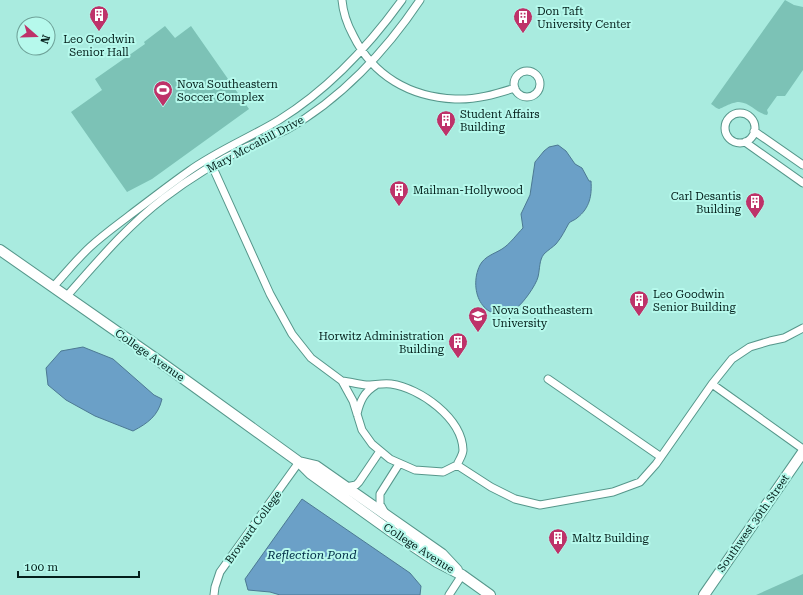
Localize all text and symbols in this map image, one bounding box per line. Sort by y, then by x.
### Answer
building icon: Leo Goodwin Senior Hall [88,4,110,32]
place label: Don Taft University Center [537,5,631,31]
building icon: Don Taft University Center [512,6,534,34]
north arrow [16,16,56,56]
text: N [37,33,52,46]
place label: Leo Goodwin Senior Hall [63,33,135,59]
place label: Nova Southeastern Soccer Complex [177,78,278,104]
sports icon: Nova Southeastern Soccer Complex [152,79,174,107]
place label: Student Affairs Building [460,108,540,134]
building icon: Student Affairs Building [435,109,457,137]
street label: Mary Mccahill Drive [205,113,306,176]
building icon: Mailman-Hollywood [388,179,410,207]
place label: Mailman-Hollywood [413,184,523,197]
place label: Carl Desantis Building [671,190,742,216]
building icon: Carl Desantis Building [744,191,766,219]
place label: Leo Goodwin Senior Building [653,288,736,314]
building icon: Leo Goodwin Senior Building [628,289,650,317]
place label: Nova Southeastern University [492,304,593,330]
school or university icon: Nova Southeastern University [467,305,489,333]
street label: College Avenue [113,327,187,384]
place label: Horwitz Administration Building [319,330,445,356]
building icon: Horwitz Administration Building [447,331,469,359]
street label: Southwest 30th Street [715,472,792,575]
street label: Broward College [223,488,284,566]
street label: College Avenue [381,521,457,576]
building icon: Maltz Building [547,527,569,555]
place label: Maltz Building [572,532,650,545]
water label: Reflection Pond [266,548,357,562]
scale bar [18,553,139,579]
text: 100 m [24,560,58,574]

